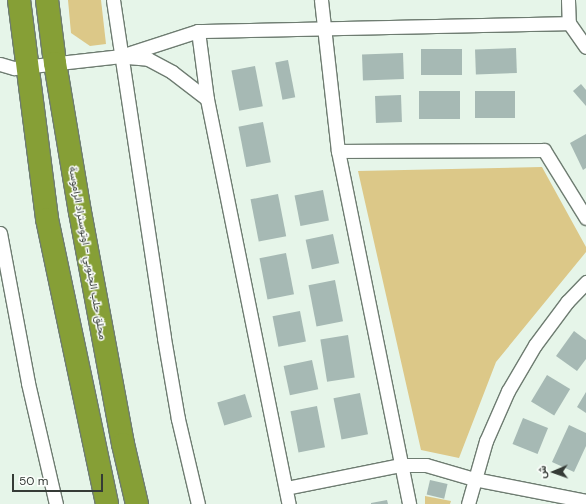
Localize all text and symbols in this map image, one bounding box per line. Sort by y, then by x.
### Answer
street label: محلق حلب الجنوبي - اوتوستراد الراموسة [66,165,110,341]
north arrow [534,452,574,492]
scale bar [14,466,105,492]
text: ش [535,466,549,479]
text: 50 m [19,473,48,489]

